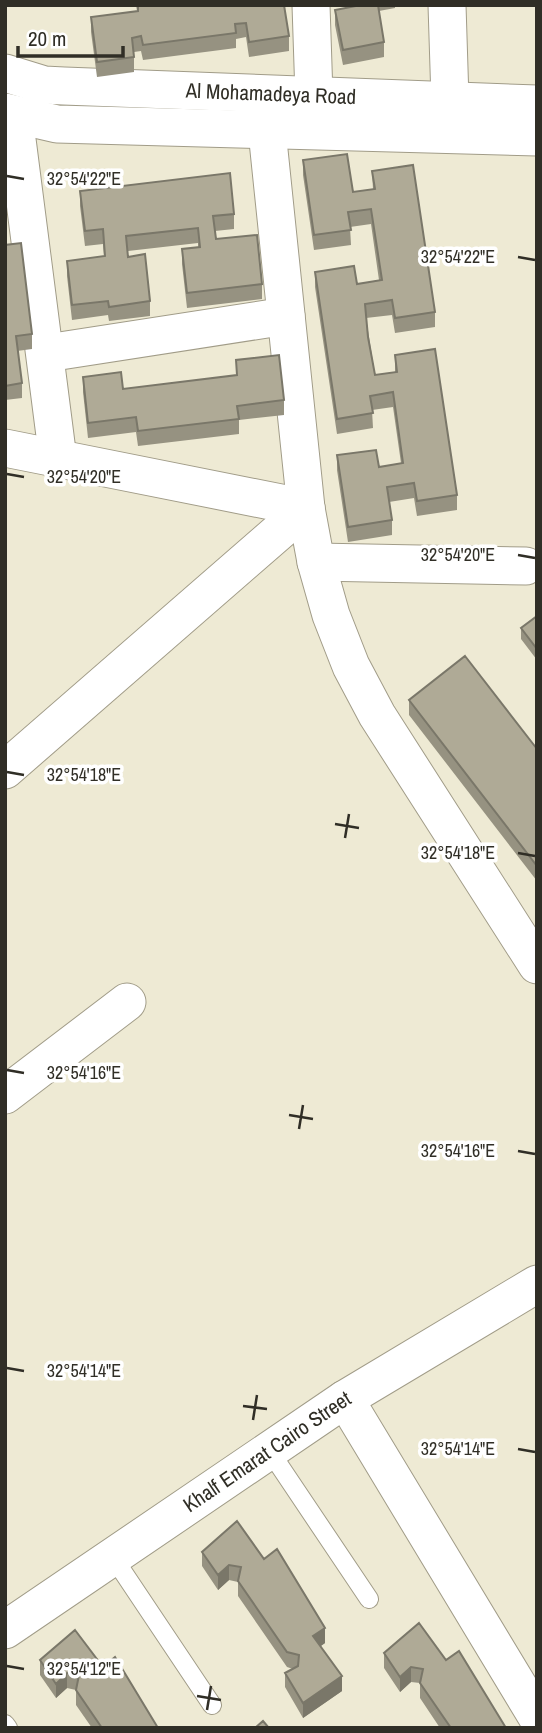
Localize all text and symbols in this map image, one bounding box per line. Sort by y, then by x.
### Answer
scale bar [18,14,122,58]
text: 20 m [28,24,66,53]
street label: Al Mohamadeya Road [184,76,357,111]
text: 32°54'22"E [47,166,121,191]
text: 32°54'22"E [421,244,495,269]
text: 32°54'20"E [47,464,121,489]
text: 32°54'20"E [421,542,495,567]
text: 32°54'18"E [47,762,121,787]
text: 32°54'18"E [421,840,495,865]
text: 32°54'16"E [47,1060,121,1085]
text: 32°54'16"E [421,1138,495,1163]
text: 32°54'14"E [47,1358,121,1383]
street label: Khalf Emarat Cairo Street [177,1384,356,1519]
text: 32°54'14"E [421,1436,495,1461]
text: 32°54'12"E [47,1656,121,1681]

